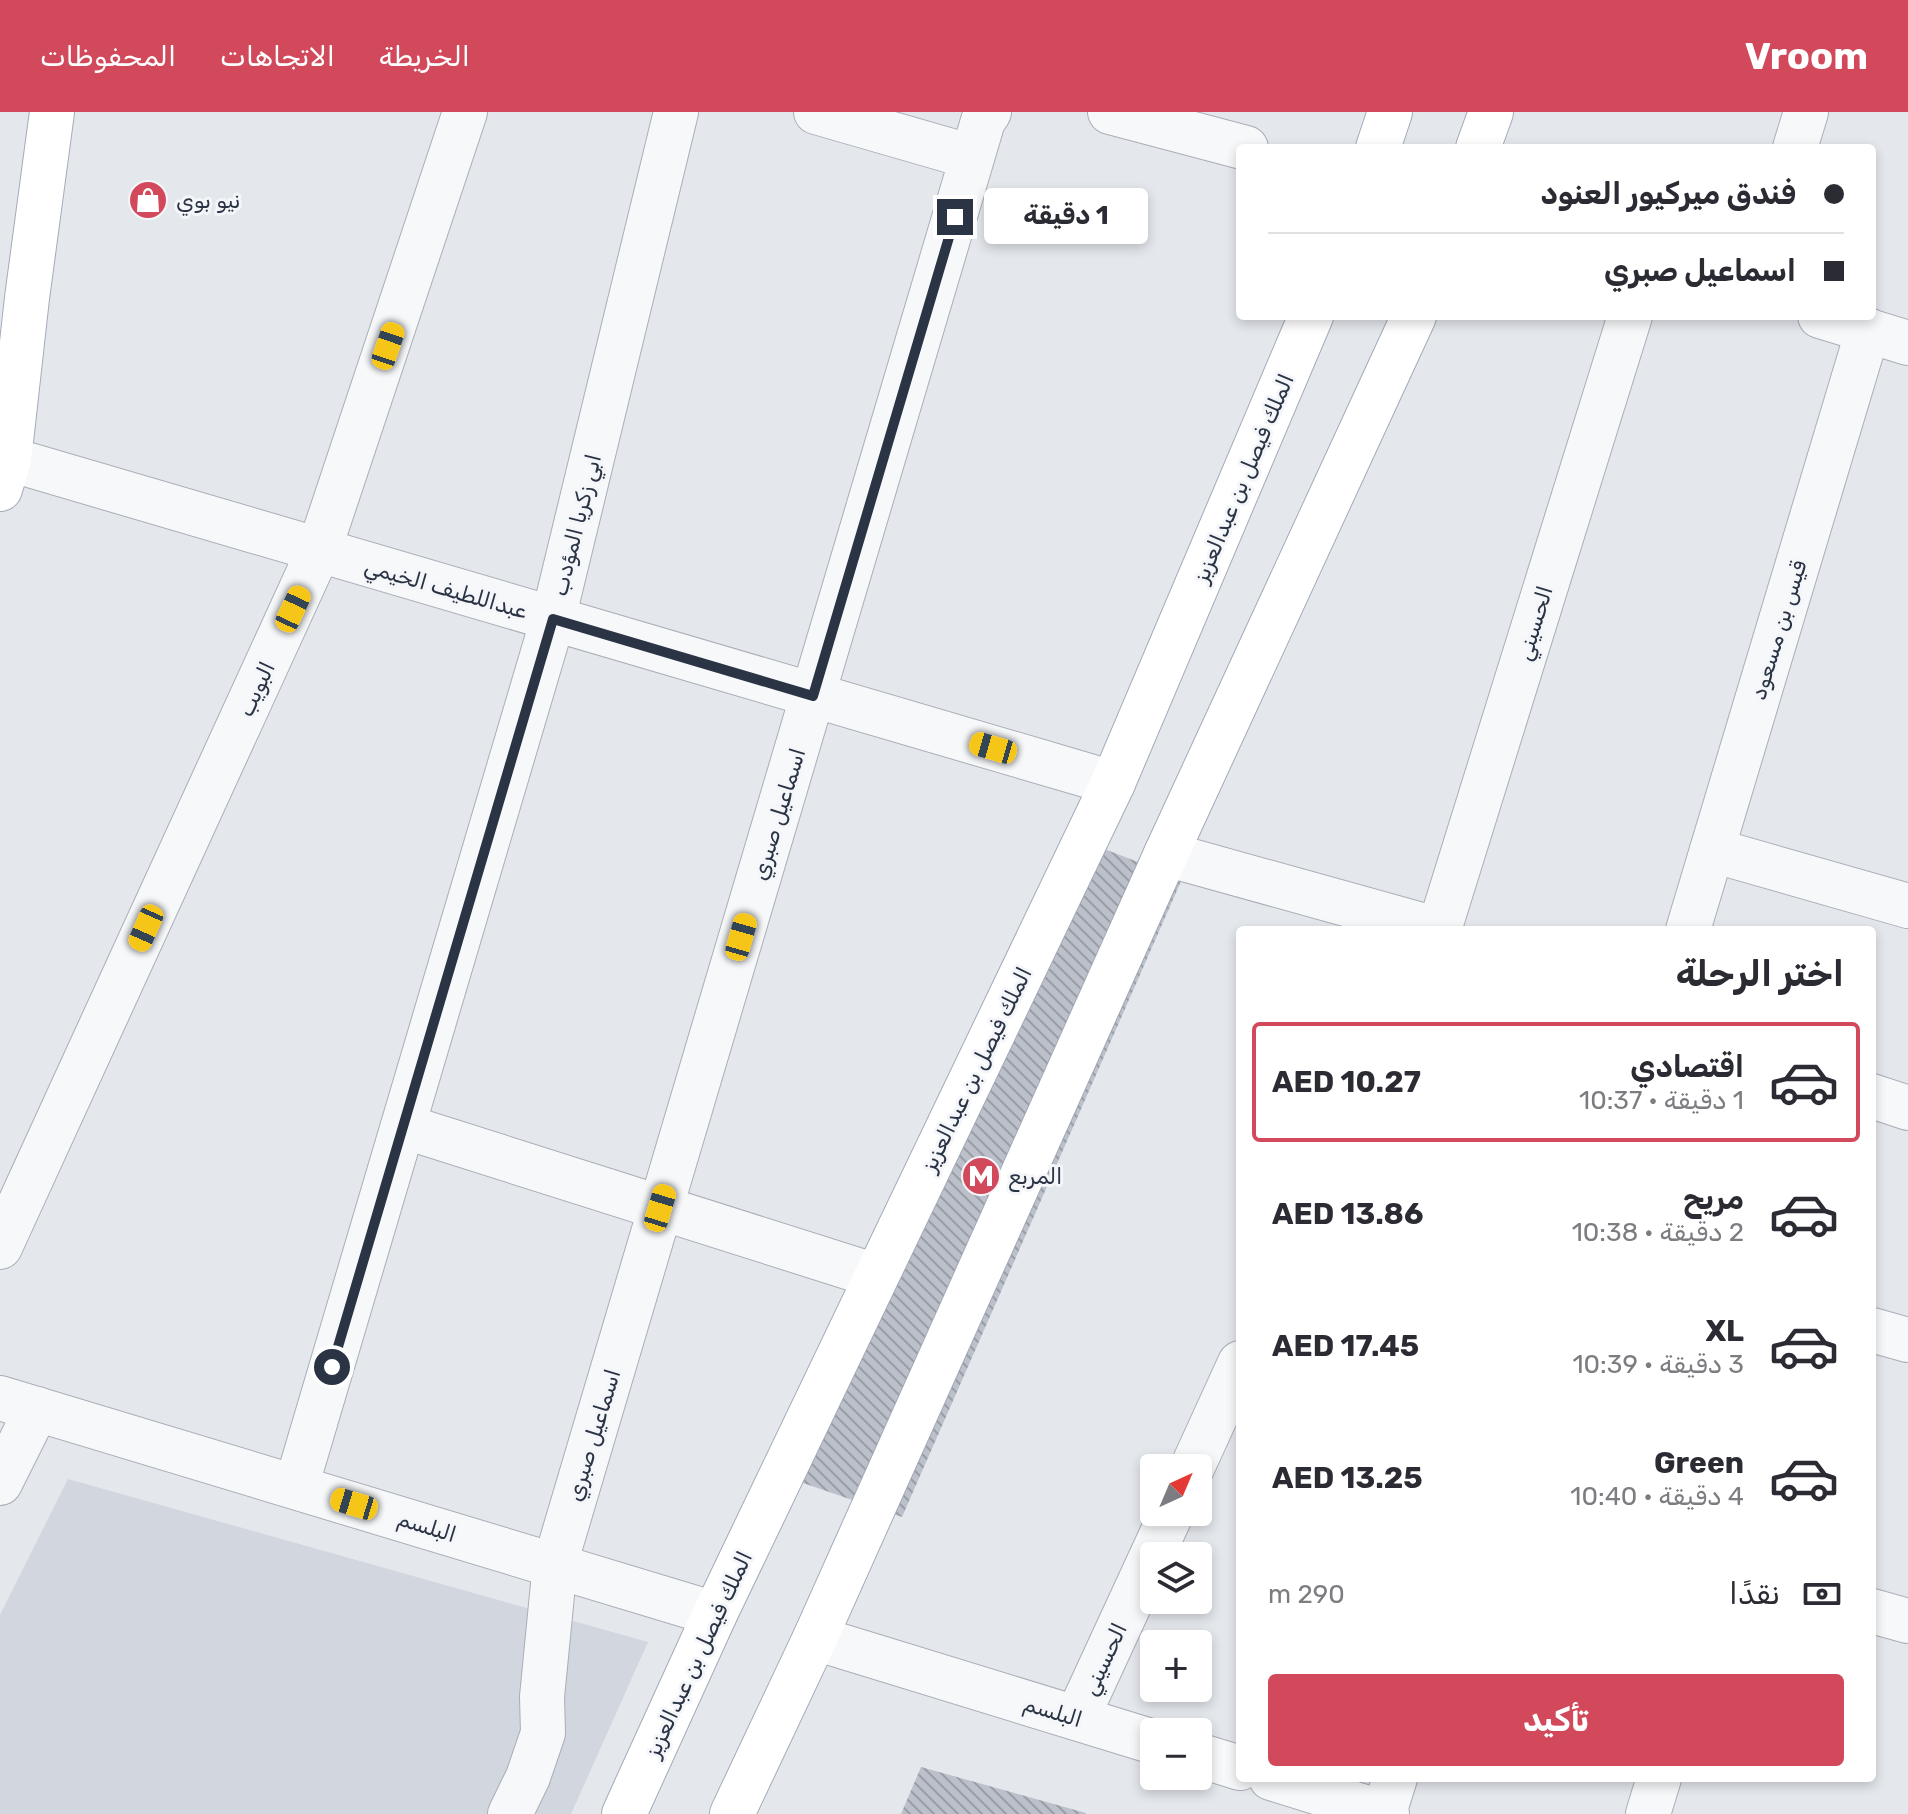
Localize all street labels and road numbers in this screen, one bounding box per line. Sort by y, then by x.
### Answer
street label: الملك فيصل بن عبدالعزيز [1186,370,1300,588]
street label: ابي زكريا المؤدب [546,451,610,600]
street label: عبداللطيف الخيمي [360,552,531,628]
street label: قيس بن مسعود [1744,557,1813,703]
street label: الحسيني [1510,582,1562,665]
street label: البويب [232,657,281,721]
street label: اسماعيل صبري [746,745,813,884]
street label: الملك فيصل بن عبدالعزيز [914,963,1038,1178]
street label: اسماعيل صبري [561,1366,628,1505]
street label: البلسم [394,1505,460,1549]
street label: الملك فيصل بن عبدالعزيز [638,1547,758,1763]
street label: الحسيني [1076,1619,1136,1701]
street label: البلسم [1020,1690,1086,1734]

